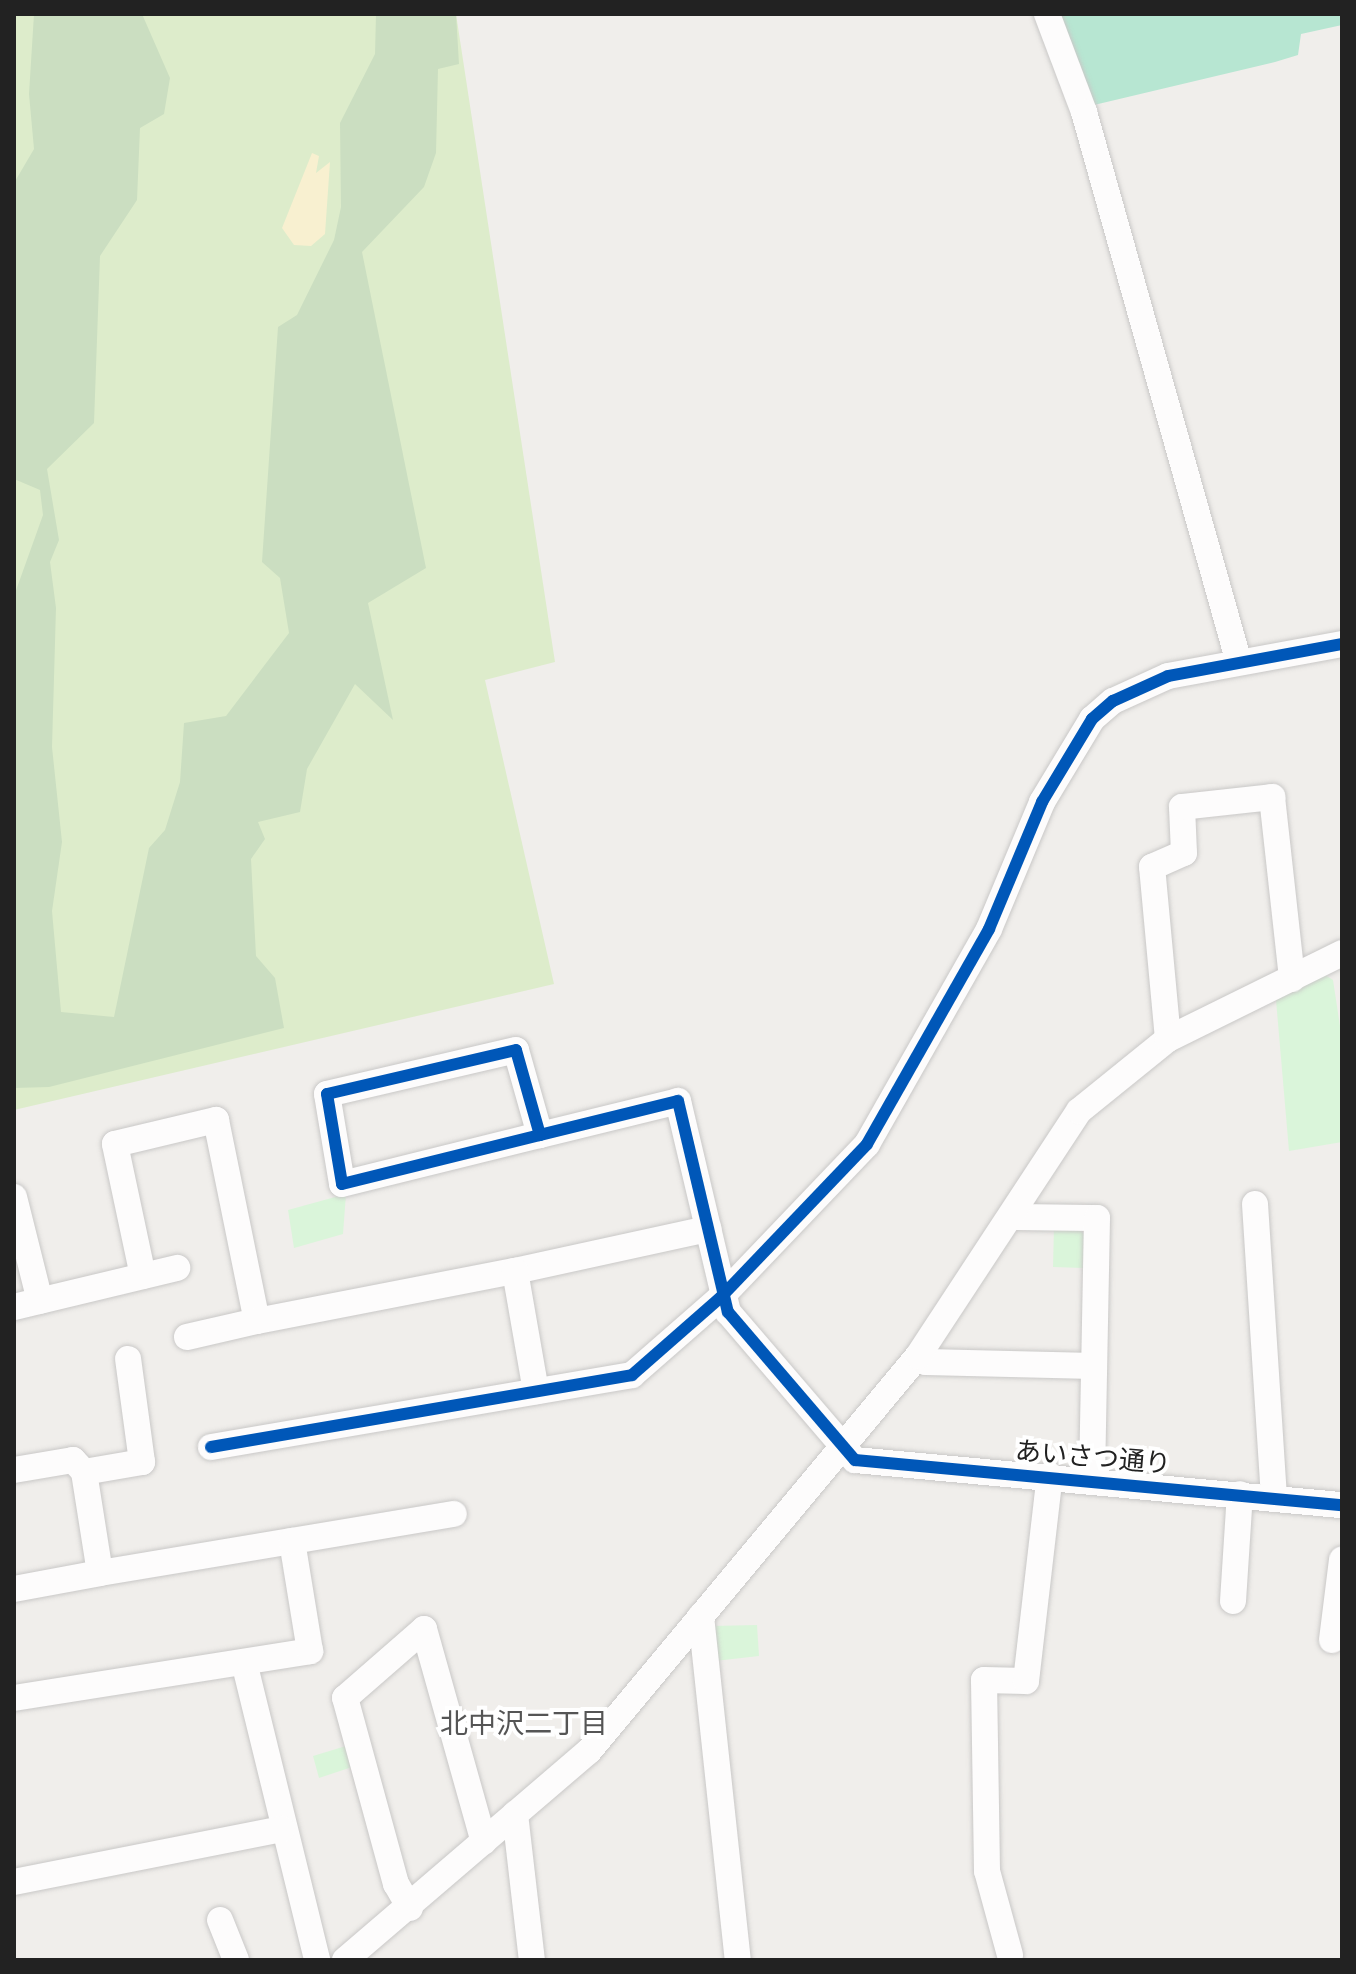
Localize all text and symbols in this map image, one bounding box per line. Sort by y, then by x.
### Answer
street label: あいさつ通り [1014,1436,1172,1480]
district label: 北中沢二丁目 [440,1707,608,1741]

